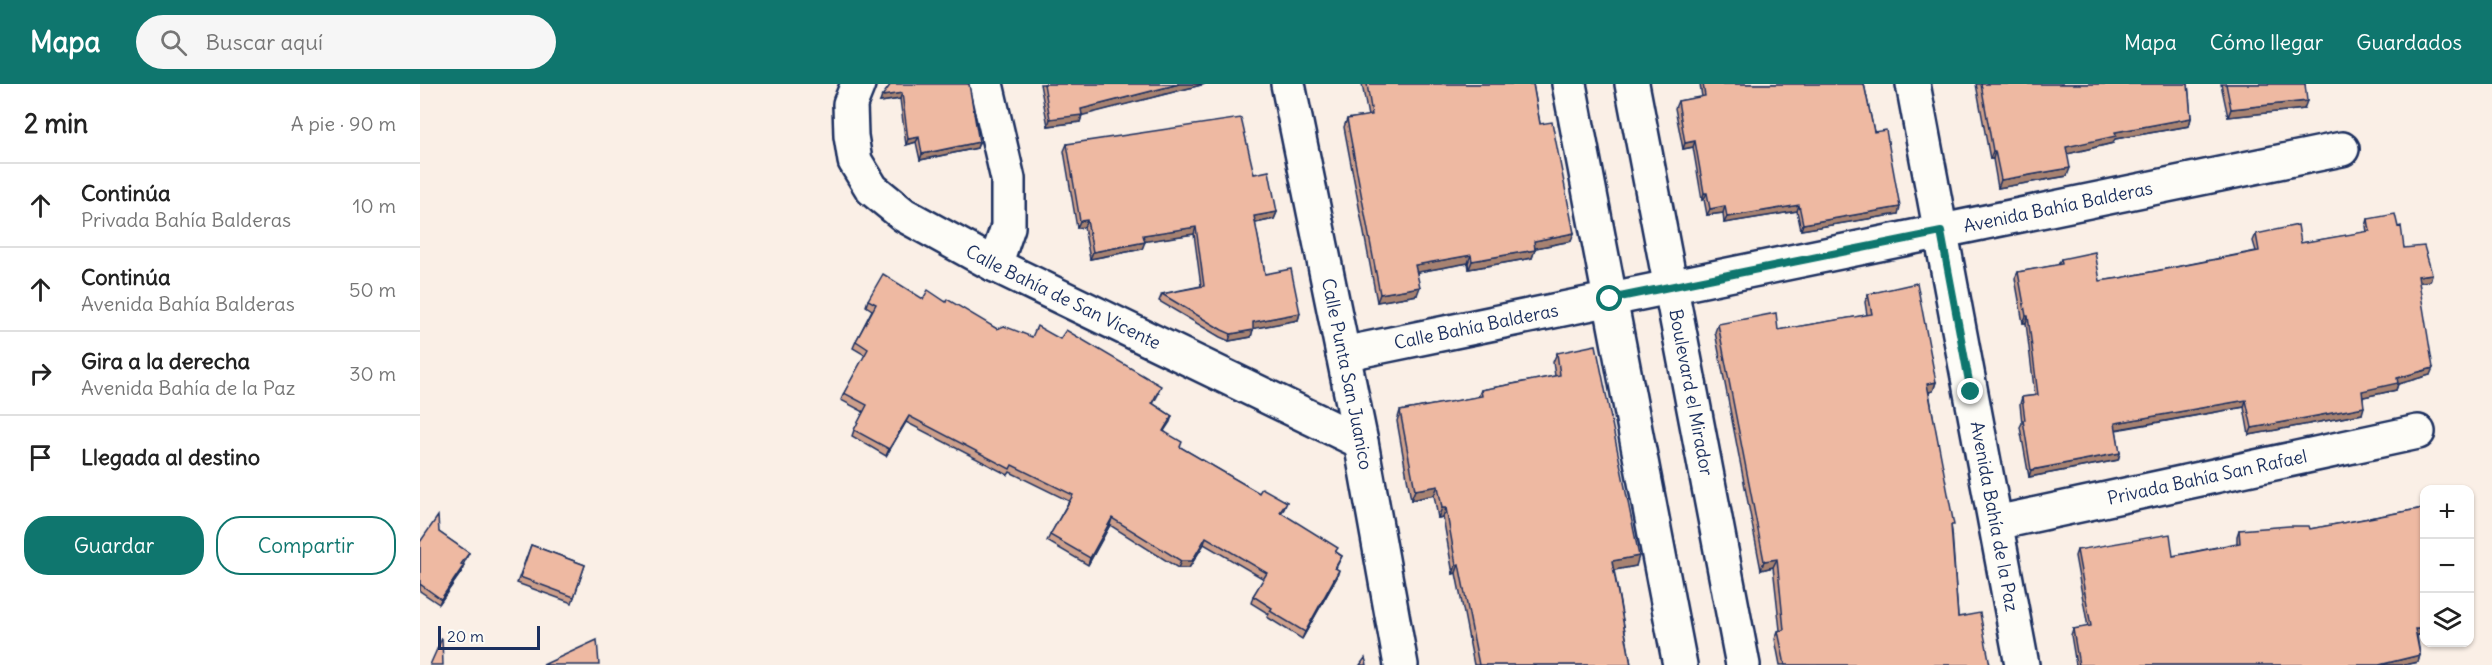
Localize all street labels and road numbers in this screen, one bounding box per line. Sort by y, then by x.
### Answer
street label: Avenida Bahía Balderas [1961,176,2155,237]
street label: Calle Bahía de San Vicente [962,239,1165,354]
street label: Calle Punta San Juanico [1317,276,1378,472]
street label: Calle Bahía Balderas [1392,298,1560,354]
street label: Boulevard el Mirador [1664,307,1719,478]
street label: Avenida Bahía de la Paz [1966,419,2024,614]
street label: Privada Bahía San Rafael [2105,444,2309,510]

